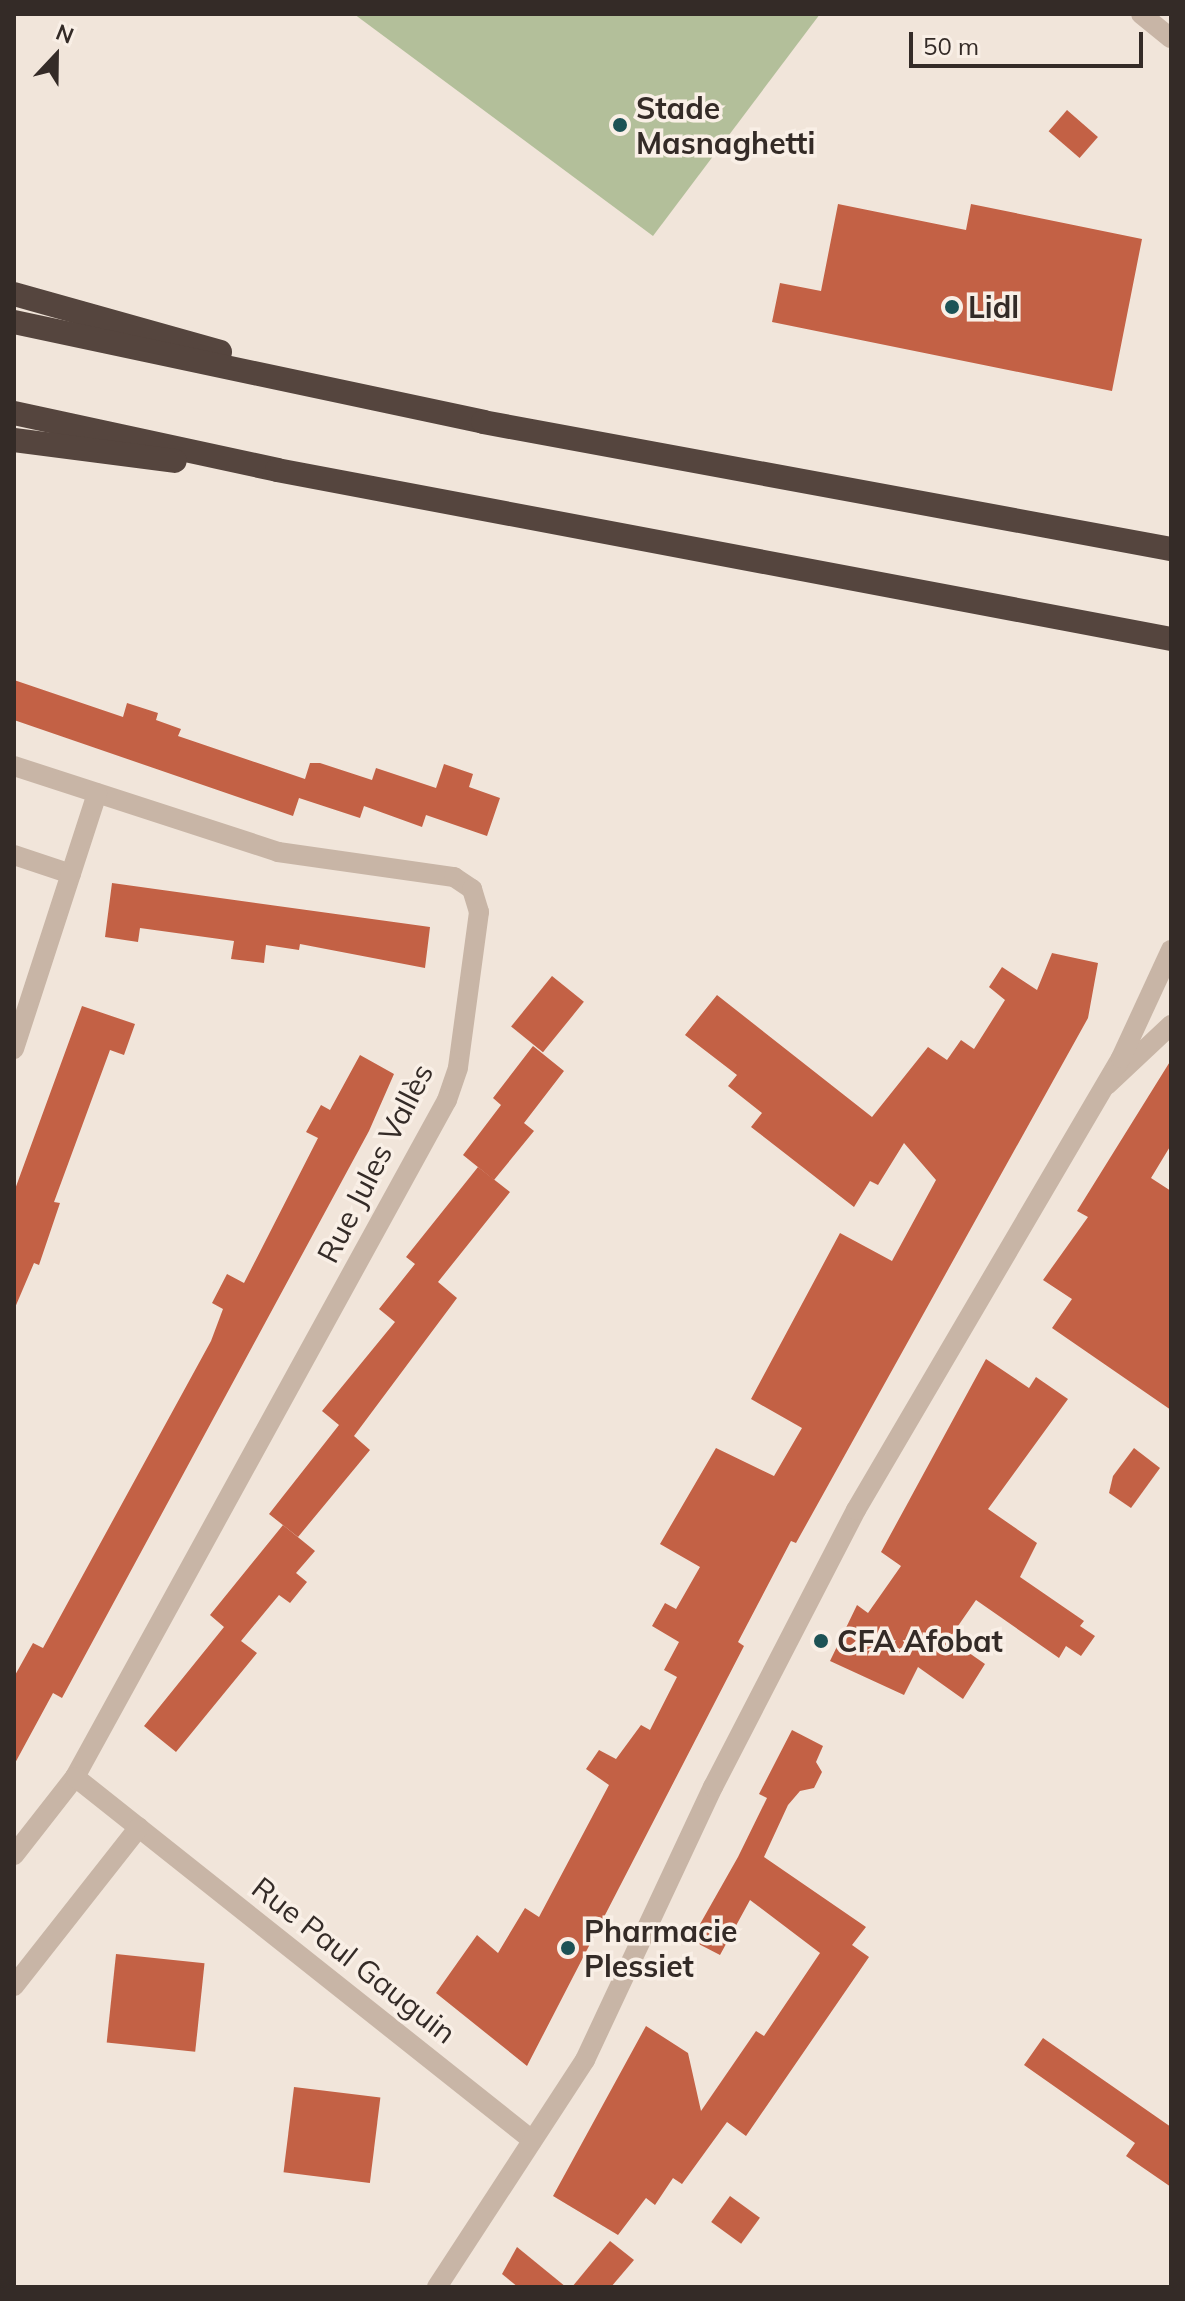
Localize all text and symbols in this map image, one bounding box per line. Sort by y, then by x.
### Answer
north arrow [16,16,96,96]
scale bar [913,16,1147,66]
text: N [52,18,78,50]
text: 50 m [923,31,979,61]
place label: Stade Masnaghetti [636,90,815,160]
marker: Stade Masnaghetti [611,116,629,134]
place label: Lidl [968,289,1019,325]
marker: Lidl [943,298,961,316]
street label: Rue Jules Vallès [309,1058,441,1268]
place label: CFA Afobat [837,1623,1003,1659]
marker: CFA Afobat [812,1632,830,1650]
street label: Rue Paul Gauguin [245,1869,463,2051]
place label: Pharmacie Plessiet [584,1913,737,1984]
marker: Pharmacie Plessiet [559,1939,577,1957]

